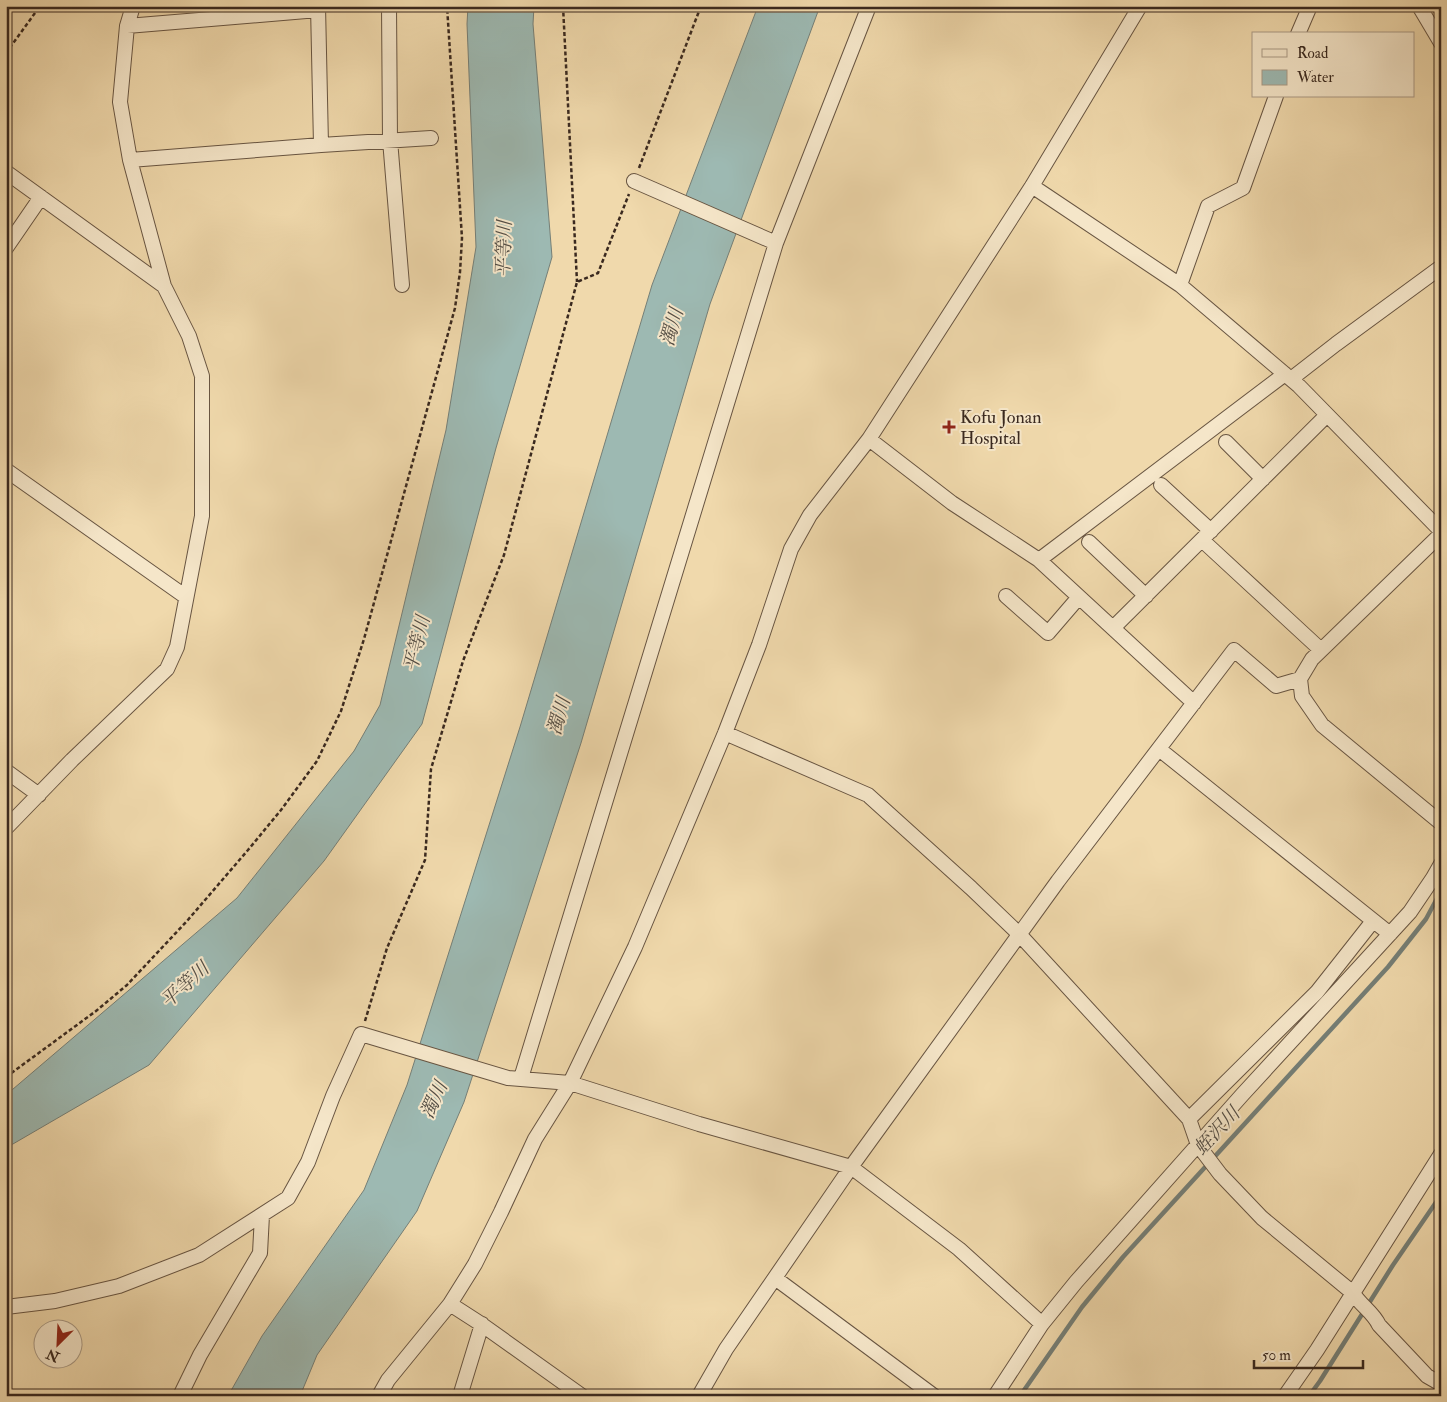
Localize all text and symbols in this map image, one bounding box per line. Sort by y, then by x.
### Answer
legend [1252,32,1414,98]
text: Road [1297,44,1329,63]
text: Water [1296,68,1334,87]
water label: 平等川 [491,218,517,278]
water label: 濁川 [655,304,689,349]
place label: Kofu Jonan Hospital [960,406,1041,450]
marker: Kofu Jonan Hospital [942,420,956,434]
water label: 平等川 [398,612,436,675]
water label: 濁川 [542,693,576,738]
water label: 平等川 [156,956,216,1013]
water label: 濁川 [415,1076,454,1122]
water label: 蛭沢川 [1189,1101,1247,1160]
north arrow [32,1320,82,1370]
scale bar [1254,1337,1363,1369]
text: N [43,1345,63,1366]
text: 50 m [1262,1346,1291,1365]

